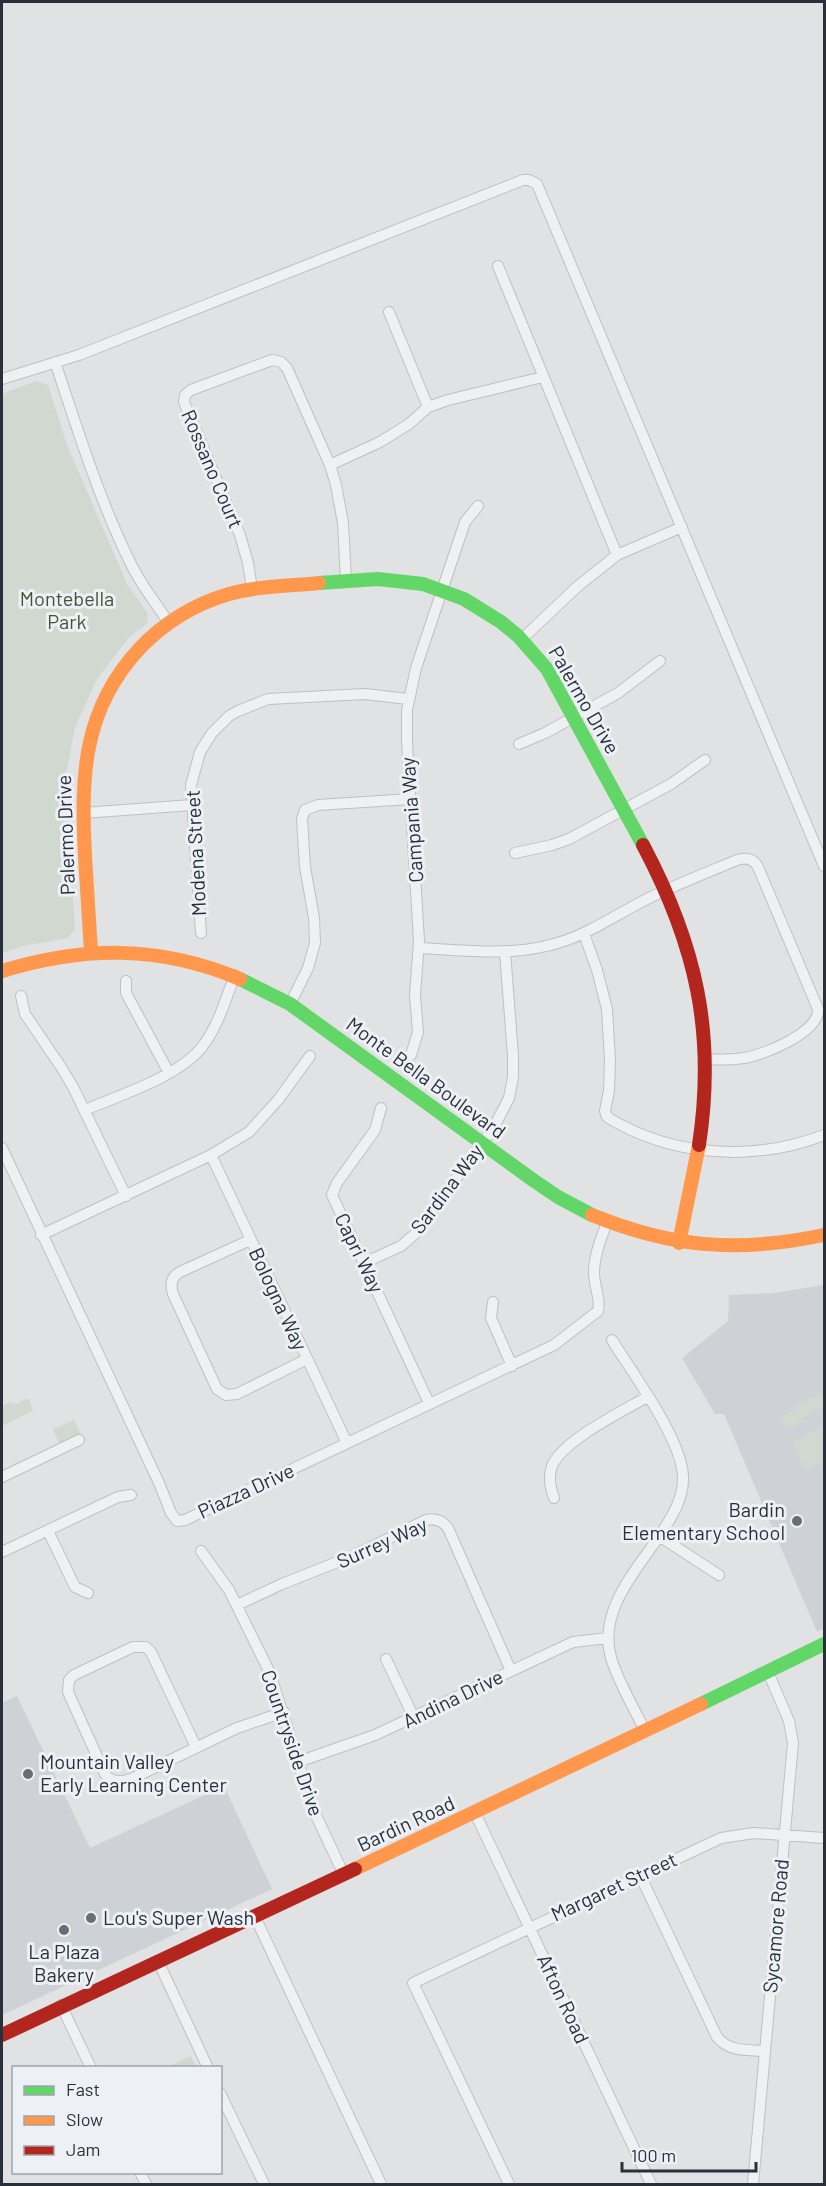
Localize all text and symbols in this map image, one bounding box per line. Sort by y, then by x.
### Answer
street label: Rossano Court [177,406,249,531]
park label: Montebella Park [20,586,114,633]
street label: Palermo Drive [544,641,625,758]
street label: Campania Way [395,756,427,884]
street label: Palermo Drive [51,774,79,896]
street label: Modena Street [180,789,210,917]
street label: Monte Bella Boulevard [342,1011,511,1143]
street label: Sardina Way [405,1139,488,1238]
street label: Capri Way [330,1209,389,1296]
street label: Bologna Way [245,1243,313,1354]
street label: Piazza Drive [193,1457,298,1523]
place label: Bardin Elementary School [622,1497,785,1544]
street label: Surrey Way [333,1512,431,1573]
marker: Bardin Elementary School [790,1514,804,1528]
street label: Andina Drive [399,1664,507,1733]
street label: Countryside Drive [257,1666,329,1819]
place label: Mountain Valley Early Learning Center [40,1749,227,1796]
marker: Mountain Valley Early Learning Center [21,1767,35,1781]
street label: Bardin Road [353,1790,458,1856]
street label: Margaret Street [547,1846,680,1926]
street label: Sycamore Road [757,1858,793,1994]
place label: Lou's Super Wash [103,1905,254,1929]
marker: Lou's Super Wash [84,1911,98,1925]
marker: La Plaza Bakery [57,1923,71,1937]
place label: La Plaza Bakery [28,1939,100,1986]
street label: Afton Road [533,1950,595,2047]
legend [12,2066,222,2174]
text: Fast [66,2078,100,2100]
text: Slow [66,2108,103,2130]
scale bar [622,2135,756,2173]
text: Jam [66,2138,100,2160]
text: 100 m [631,2144,676,2166]

